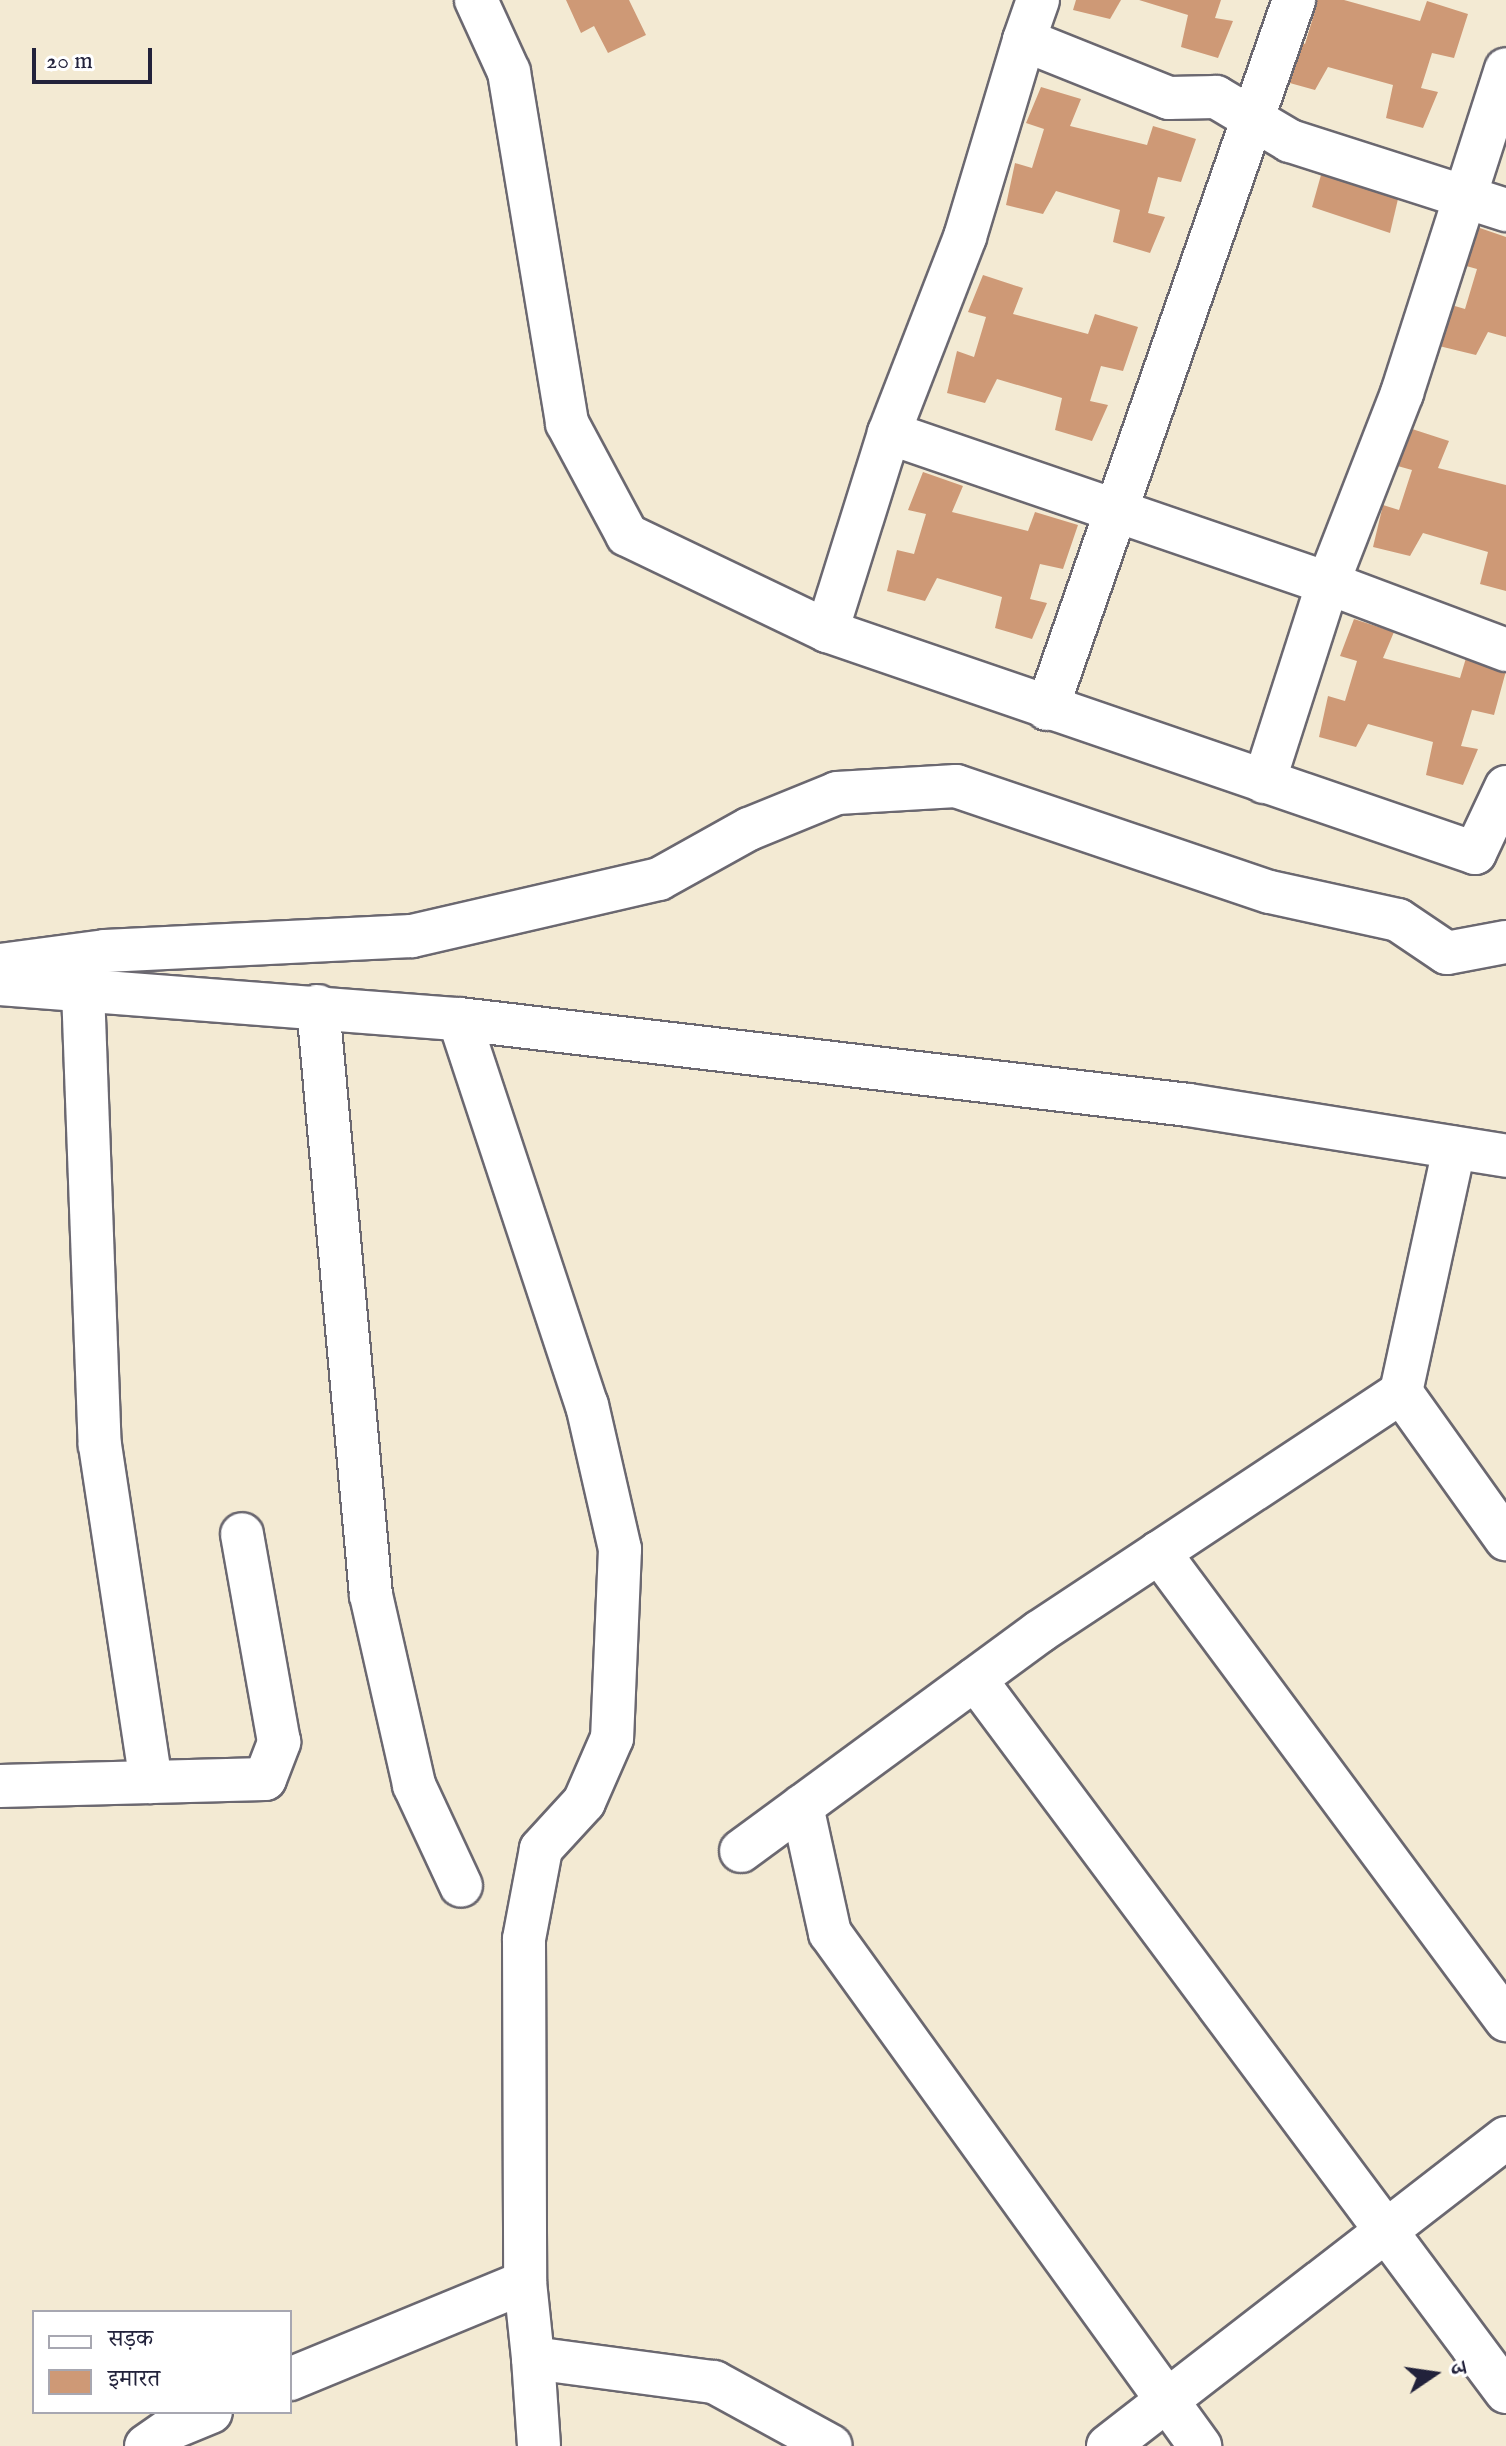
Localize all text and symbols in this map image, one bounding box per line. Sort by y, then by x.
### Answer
scale bar [36,32,156,82]
text: 20 m [46,46,93,77]
legend [32,2310,292,2414]
text: सड़क [108,2324,153,2355]
north arrow [1394,2334,1474,2414]
text: उ [1442,2360,1472,2377]
text: इमारत [108,2364,160,2395]

